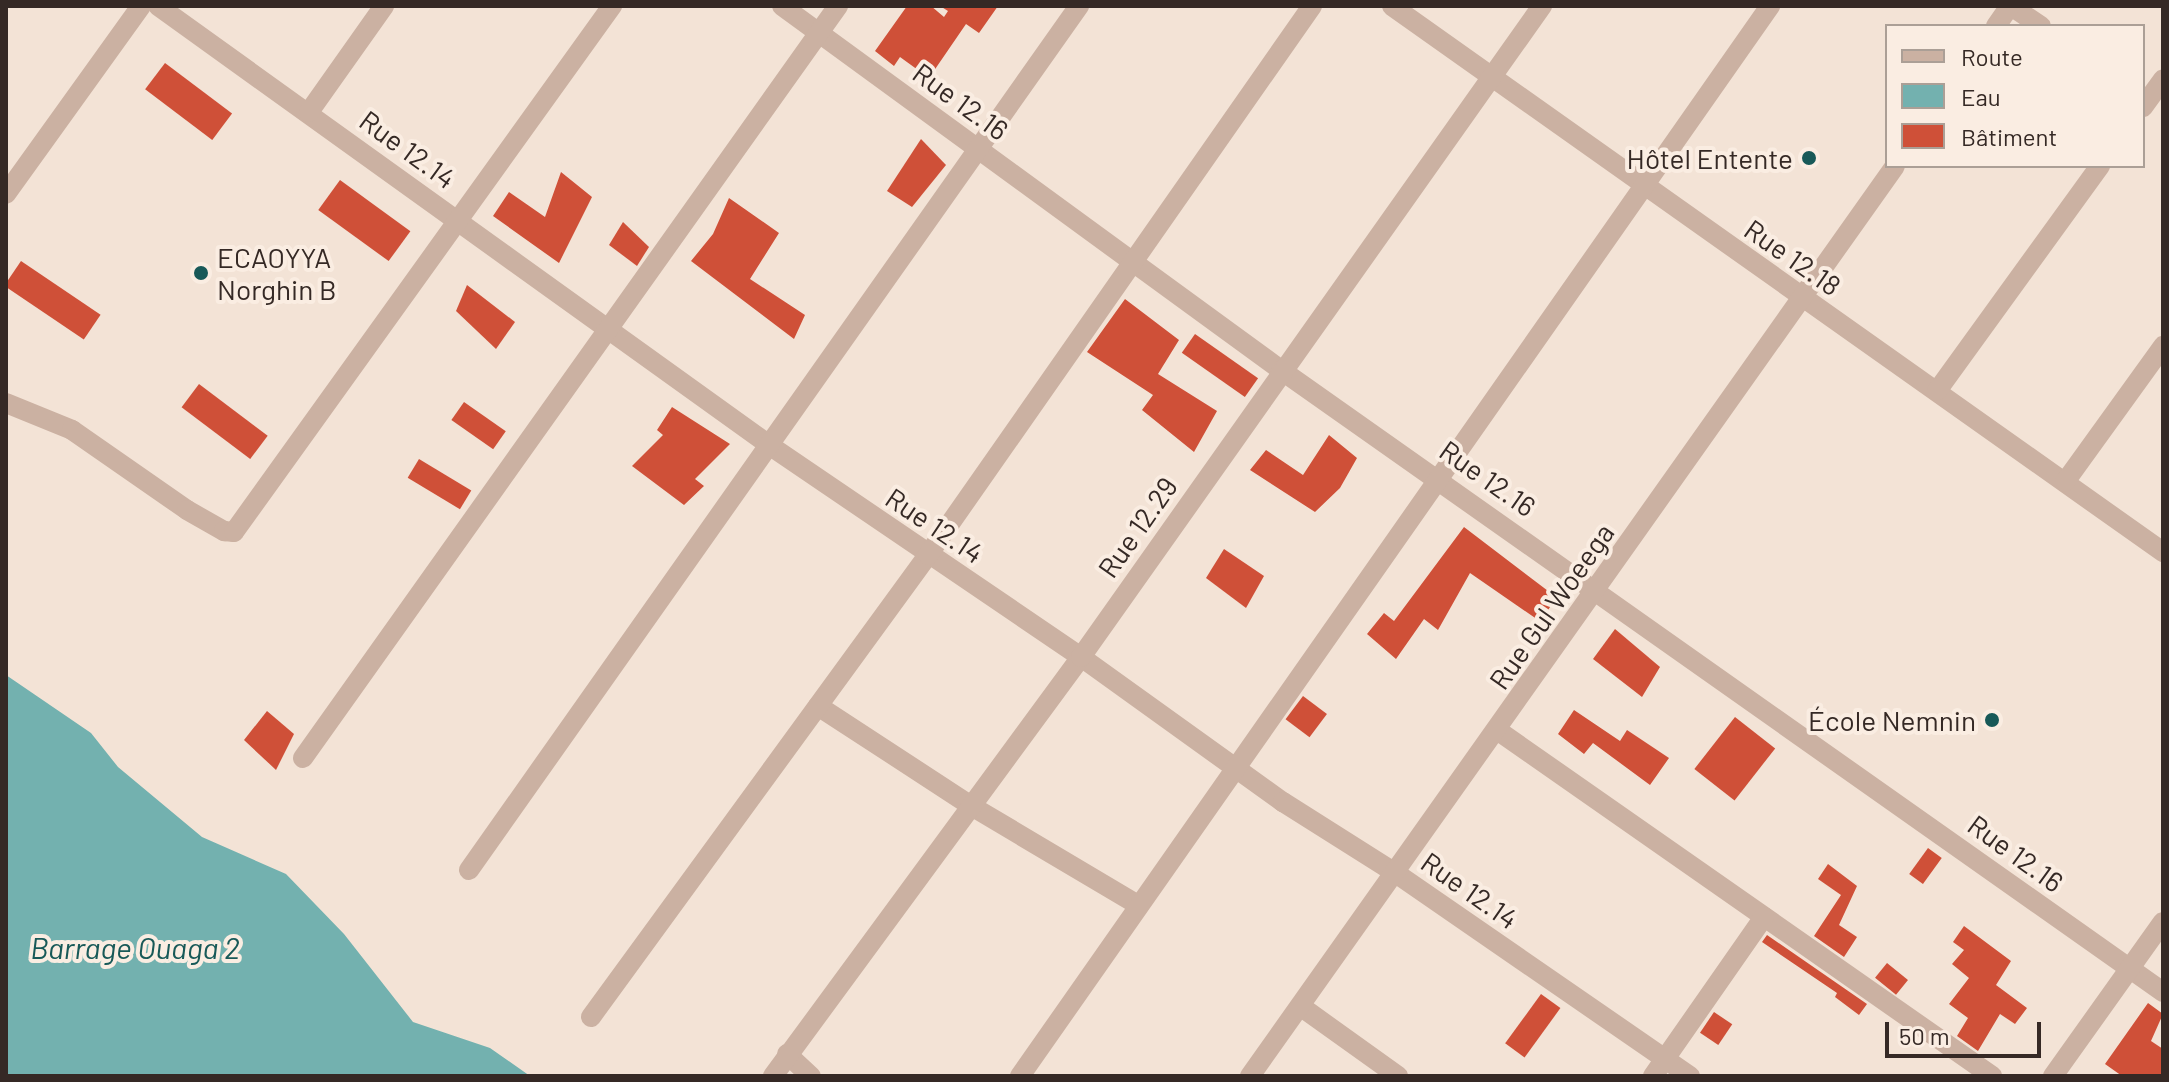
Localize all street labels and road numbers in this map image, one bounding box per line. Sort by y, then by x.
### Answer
street label: Rue 12.16 [907,55,1015,147]
street label: Rue 12.14 [353,103,463,195]
street label: Rue 12.18 [1738,212,1848,302]
street label: Rue 12.16 [1434,433,1542,523]
street label: Rue 12.29 [1090,470,1184,584]
street label: Rue 12.14 [880,480,990,570]
street label: Rue Gul Woeega [1481,517,1621,695]
street label: Rue 12.16 [1962,807,2070,899]
street label: Rue 12.14 [1415,845,1525,935]

